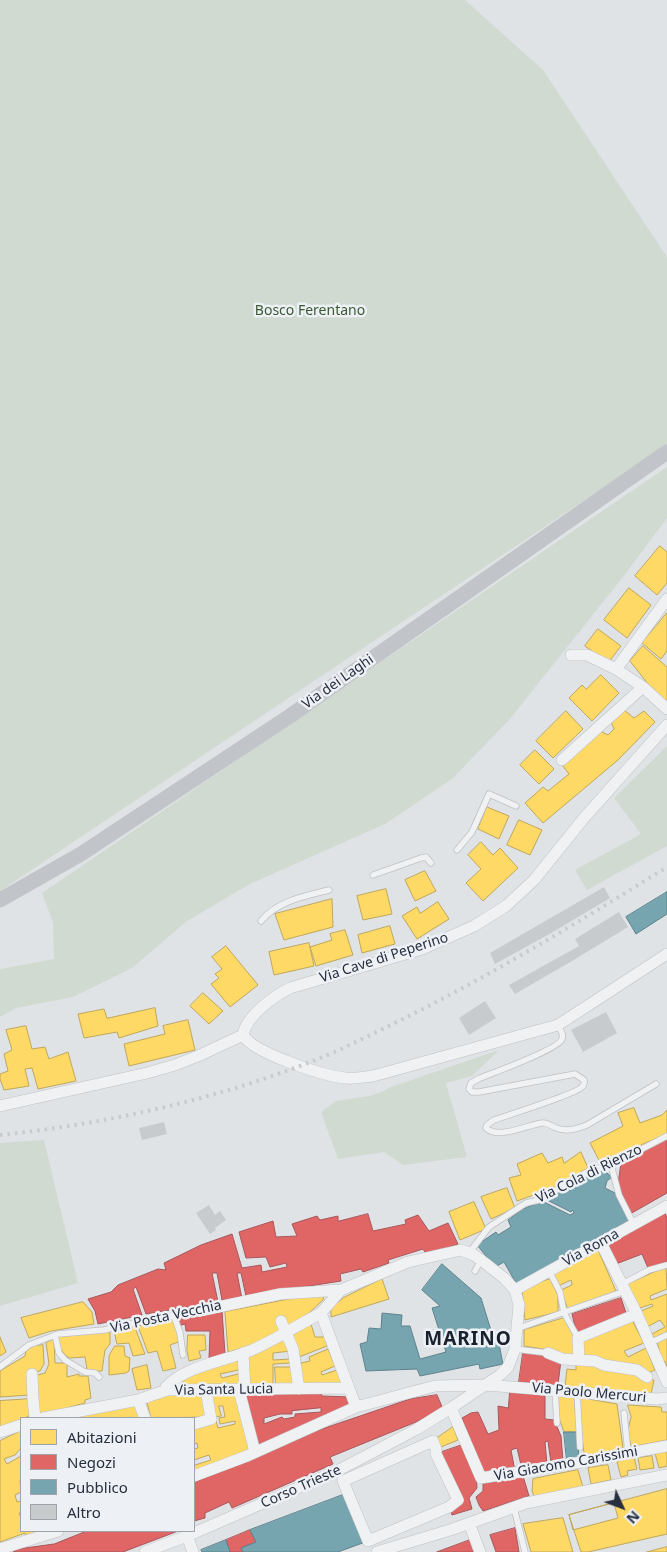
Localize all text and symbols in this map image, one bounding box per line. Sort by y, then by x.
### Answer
park label: Bosco Ferentano [255,303,365,319]
street label: Via dei Laghi [299,651,377,713]
street label: Via Cave di Peperino [318,929,450,987]
street label: Via Cola di Rienzo [533,1141,645,1207]
street label: Via Roma [560,1226,622,1270]
street label: Via Posta Vecchia [109,1297,223,1337]
district label: MARINO [424,1329,512,1351]
street label: Via Paolo Mercuri [531,1380,647,1406]
street label: Via Santa Lucia [175,1381,273,1399]
legend [20,1417,195,1532]
text: Abitazioni [67,1427,137,1447]
street label: Via Giacomo Carissimi [493,1443,639,1485]
text: Negozi [67,1452,116,1472]
street label: Corso Trieste [258,1462,344,1512]
text: Pubblico [67,1477,128,1497]
north arrow [597,1482,647,1532]
text: Altro [67,1502,101,1522]
text: N [623,1507,644,1528]

